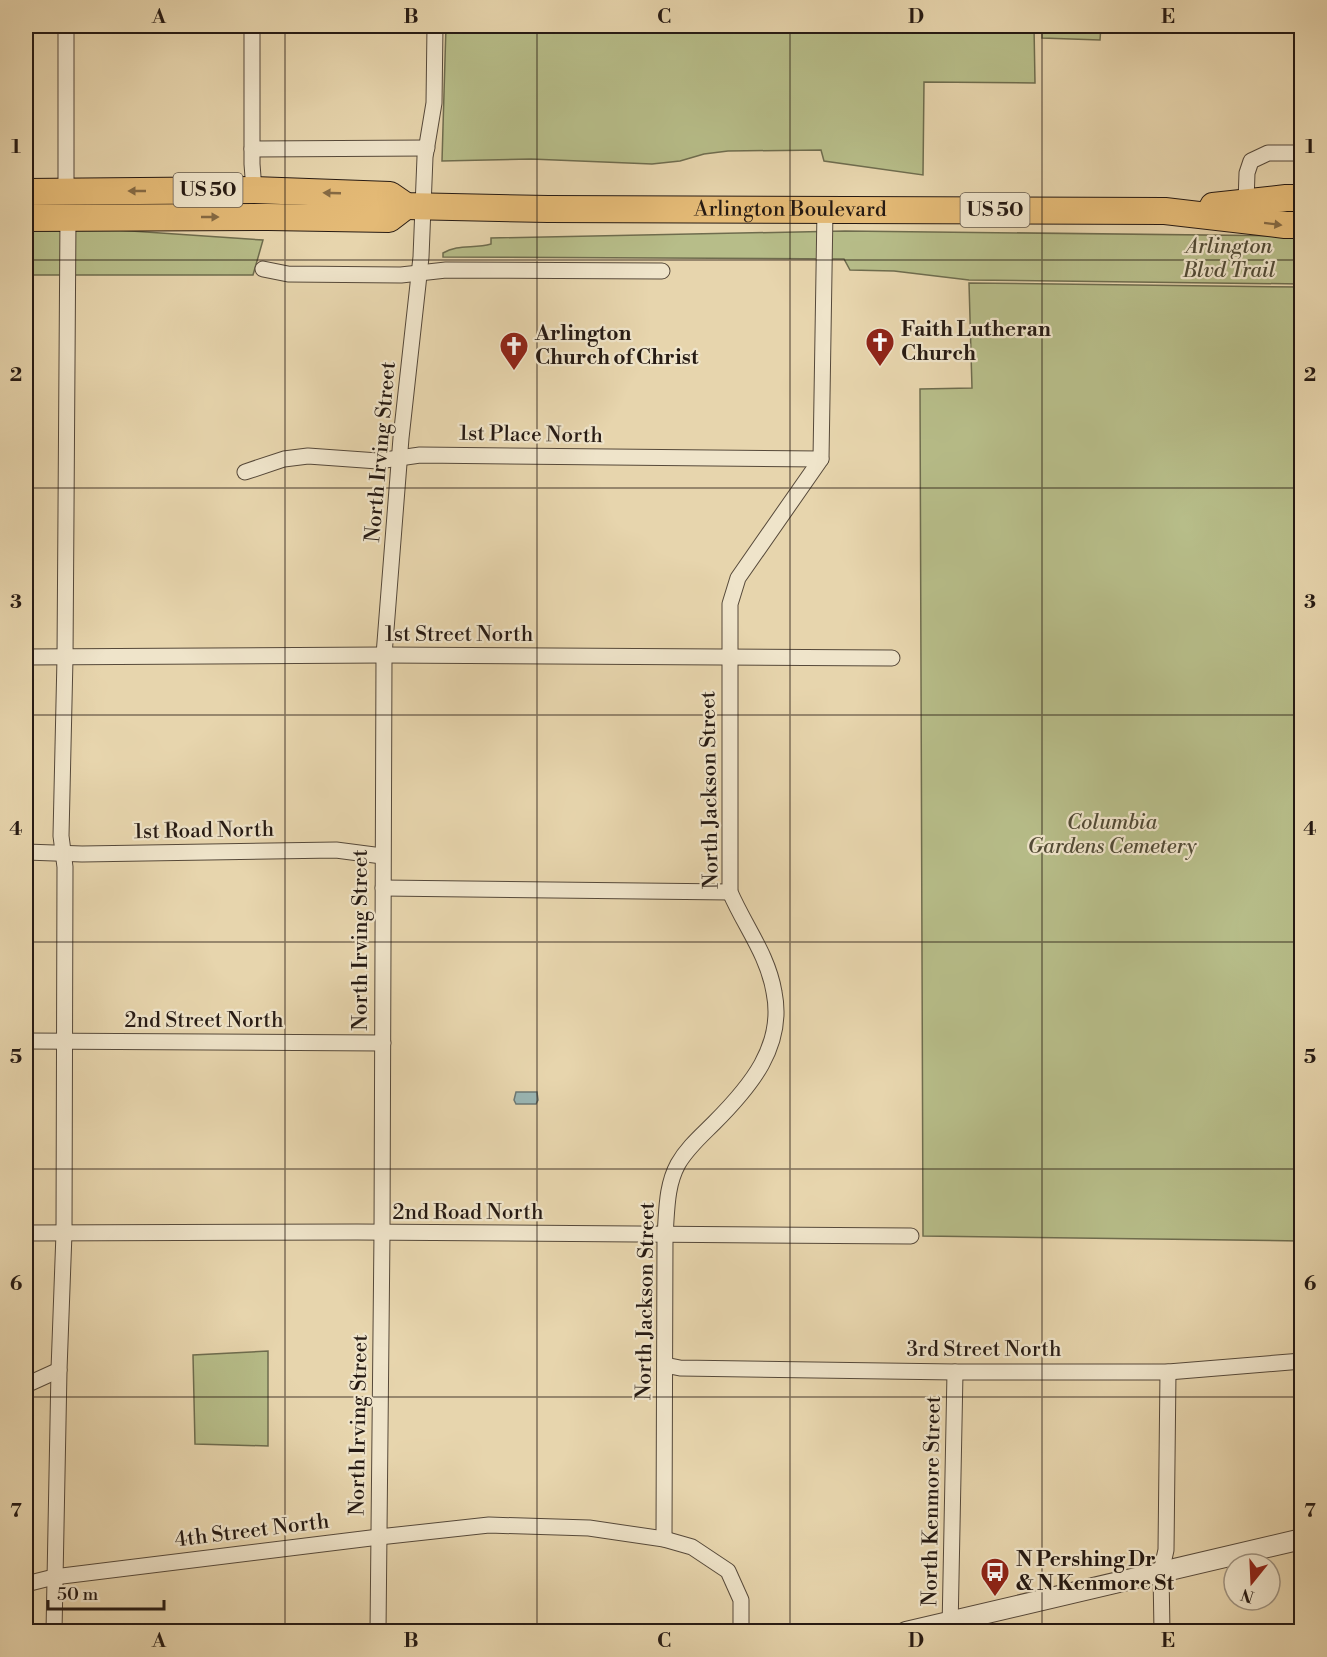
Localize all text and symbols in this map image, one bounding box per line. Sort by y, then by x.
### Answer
text: A [151,5,167,30]
text: B [403,5,419,30]
text: C [657,5,671,30]
text: D [908,5,924,30]
text: E [1161,5,1175,30]
text: 1 [11,135,21,160]
text: 1 [1305,135,1315,160]
road number: US 50 [174,173,242,207]
one-way arrow [127,186,146,196]
one-way arrow [322,188,341,197]
road number: US 50 [960,193,1030,227]
street label: Arlington Boulevard [693,196,887,223]
one-way arrow [201,212,220,222]
one-way arrow [1264,219,1283,228]
park label: Arlington Blvd Trail [1182,234,1276,284]
place label: Faith Lutheran Church [901,317,1051,367]
place label: Arlington Church of Christ [534,321,699,371]
church icon: Faith Lutheran Church [864,326,896,368]
church icon: Arlington Church of Christ [498,330,530,372]
street label: North Irving Street [360,360,402,543]
text: 2 [10,363,22,388]
text: 2 [1304,363,1316,388]
street label: 1st Place North [459,421,604,449]
text: 3 [10,590,22,615]
text: 3 [1304,590,1316,615]
street label: 1st Street North [385,622,534,648]
street label: North Jackson Street [695,690,725,889]
park label: Columbia Gardens Cemetery [1027,810,1198,860]
text: 4 [9,817,23,842]
street label: 1st Road North [134,817,275,845]
text: 4 [1303,817,1317,842]
street label: North Irving Street [348,849,374,1031]
street label: 2nd Street North [124,1008,284,1034]
text: 5 [10,1045,22,1070]
text: 5 [1304,1045,1316,1070]
street label: 2nd Road North [393,1200,544,1226]
street label: North Jackson Street [631,1201,661,1400]
text: 6 [10,1272,23,1297]
text: 6 [1304,1272,1317,1297]
street label: North Irving Street [344,1334,374,1516]
street label: 3rd Street North [906,1337,1062,1363]
street label: North Kenmore Street [917,1395,947,1607]
text: 7 [10,1499,22,1524]
text: 7 [1304,1499,1316,1524]
street label: 4th Street North [173,1509,331,1553]
place label: N Pershing Dr & N Kenmore St [1016,1547,1175,1597]
north arrow [1222,1552,1282,1612]
bus stop icon: N Pershing Dr & N Kenmore St [979,1556,1011,1598]
scale bar [48,1573,164,1611]
text: 50 m [57,1583,99,1606]
text: N [1238,1584,1257,1607]
text: A [151,1629,167,1654]
text: B [403,1629,419,1654]
text: C [657,1629,671,1654]
text: D [908,1629,924,1654]
text: E [1161,1629,1175,1654]

